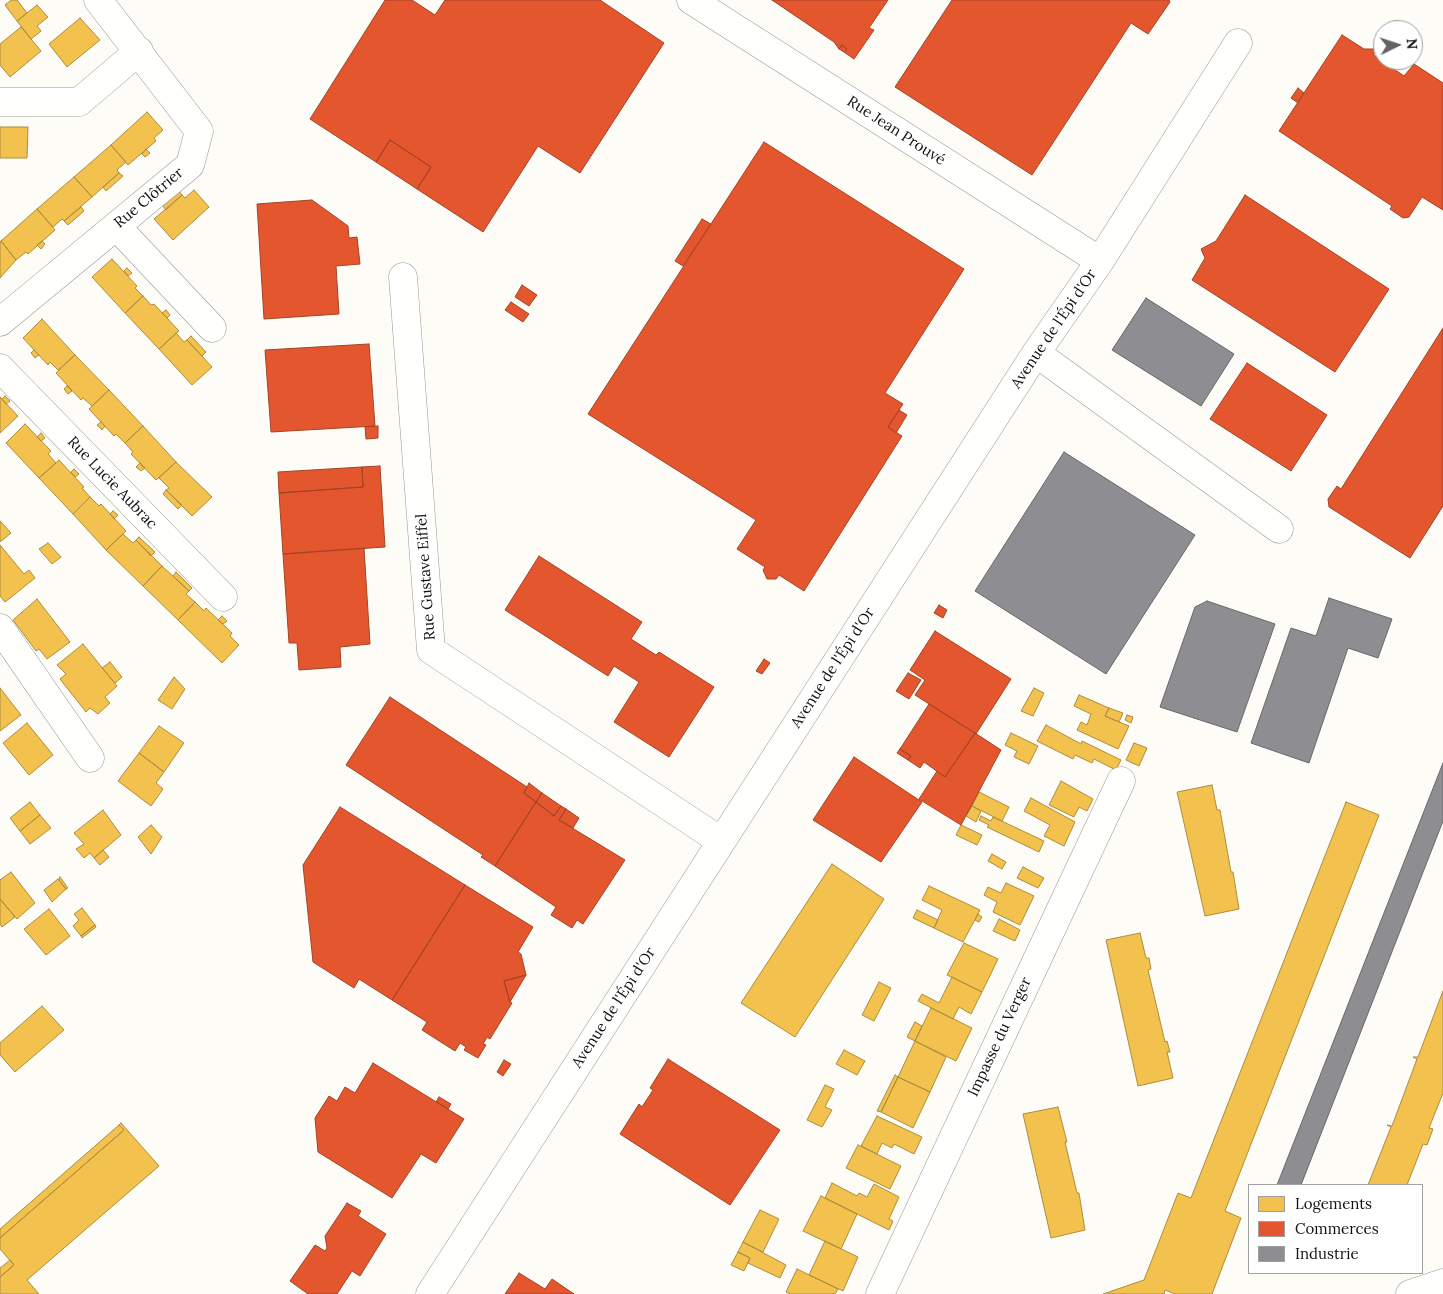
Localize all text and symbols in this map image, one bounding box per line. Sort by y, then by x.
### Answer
north arrow [1373,20,1423,70]
text: N [1403,38,1421,50]
street label: Rue Jean Prouvé [844,93,948,169]
street label: Rue Clôtrier [111,164,187,232]
street label: Avenue de l'Épi d'Or [1007,266,1101,392]
street label: Rue Lucie Aubrac [63,433,161,533]
street label: Rue Gustave Eiffel [413,513,439,641]
street label: Avenue de l'Épi d'Or [787,604,879,732]
street label: Avenue de l'Épi d'Or [568,944,660,1072]
street label: Impasse du Verger [964,975,1036,1099]
legend [1248,1184,1423,1274]
text: Logements [1295,1194,1372,1213]
text: Commerces [1295,1219,1379,1238]
text: Industrie [1295,1244,1359,1263]

